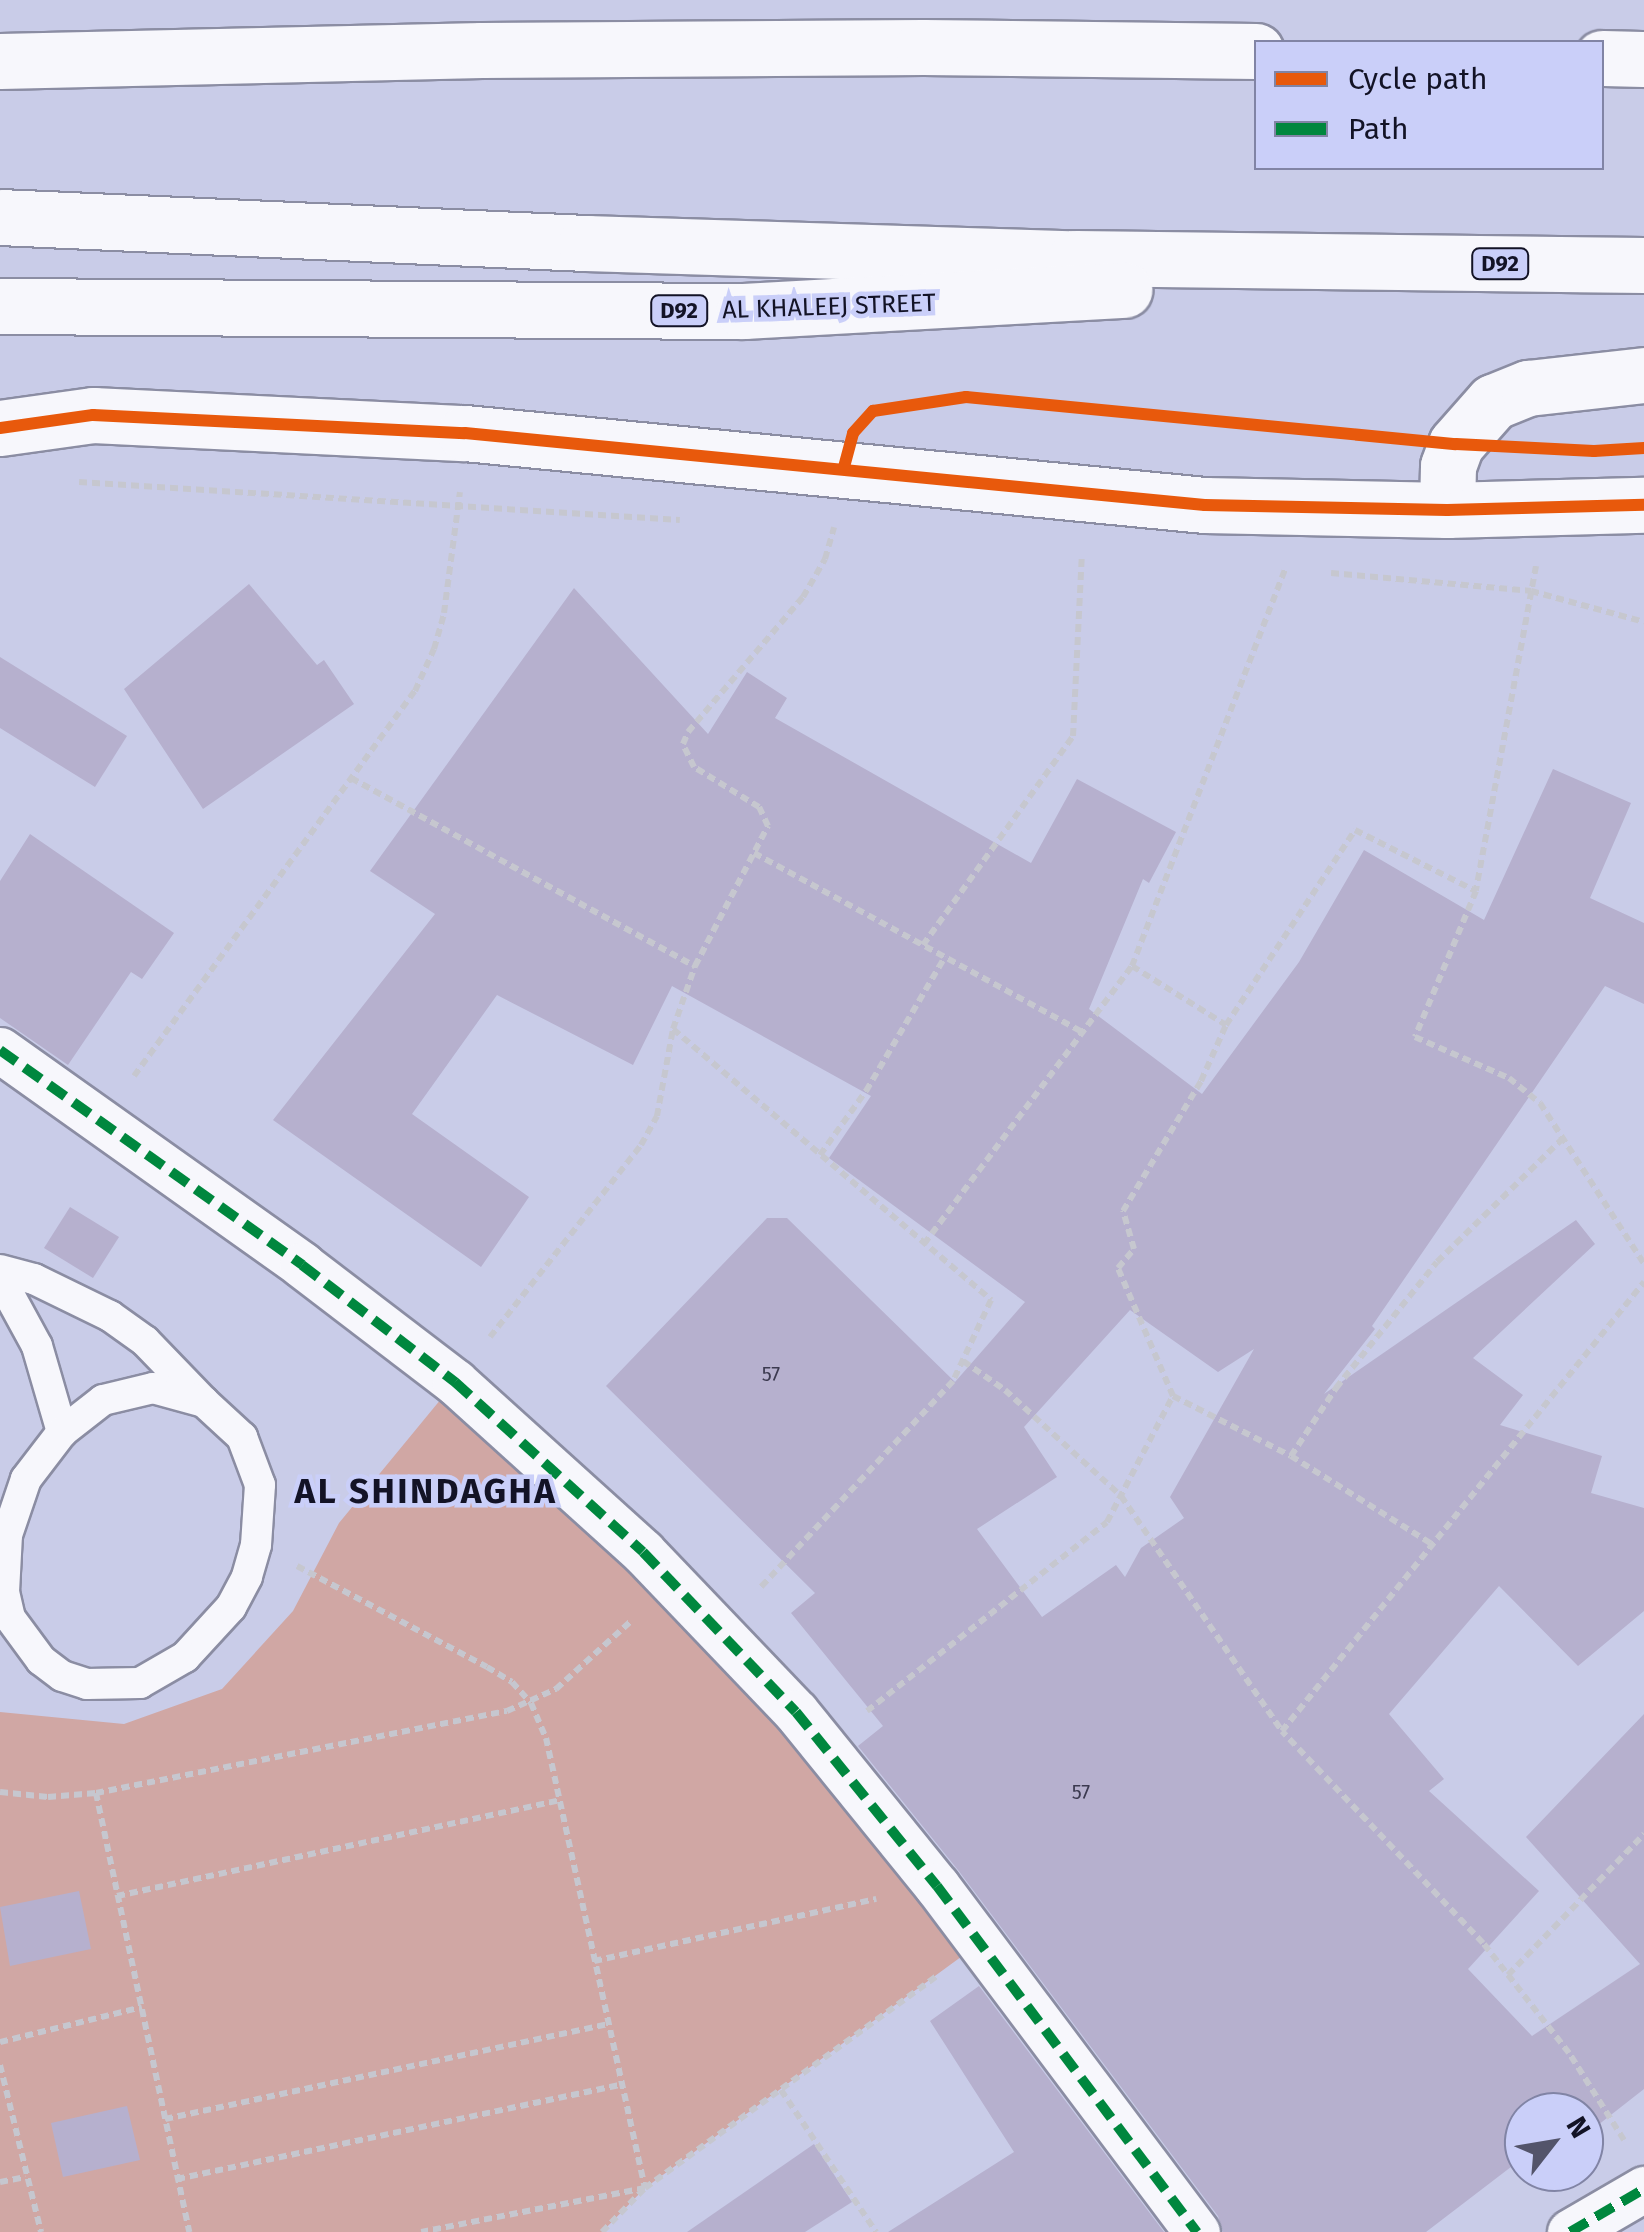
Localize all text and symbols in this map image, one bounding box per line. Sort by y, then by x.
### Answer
legend [1254,40,1604,170]
text: Cycle path [1348,61,1487,97]
text: Path [1348,111,1409,147]
road number: D92 [1470,247,1530,281]
street label: AL KHALEEJ STREET [722,288,936,326]
road number: D92 [649,294,709,328]
house number: 57 [762,1362,780,1386]
district label: AL SHINDAGHA [295,1470,557,1512]
house number: 57 [1072,1780,1090,1804]
north arrow [1504,2092,1604,2192]
text: N [1559,2111,1597,2144]

